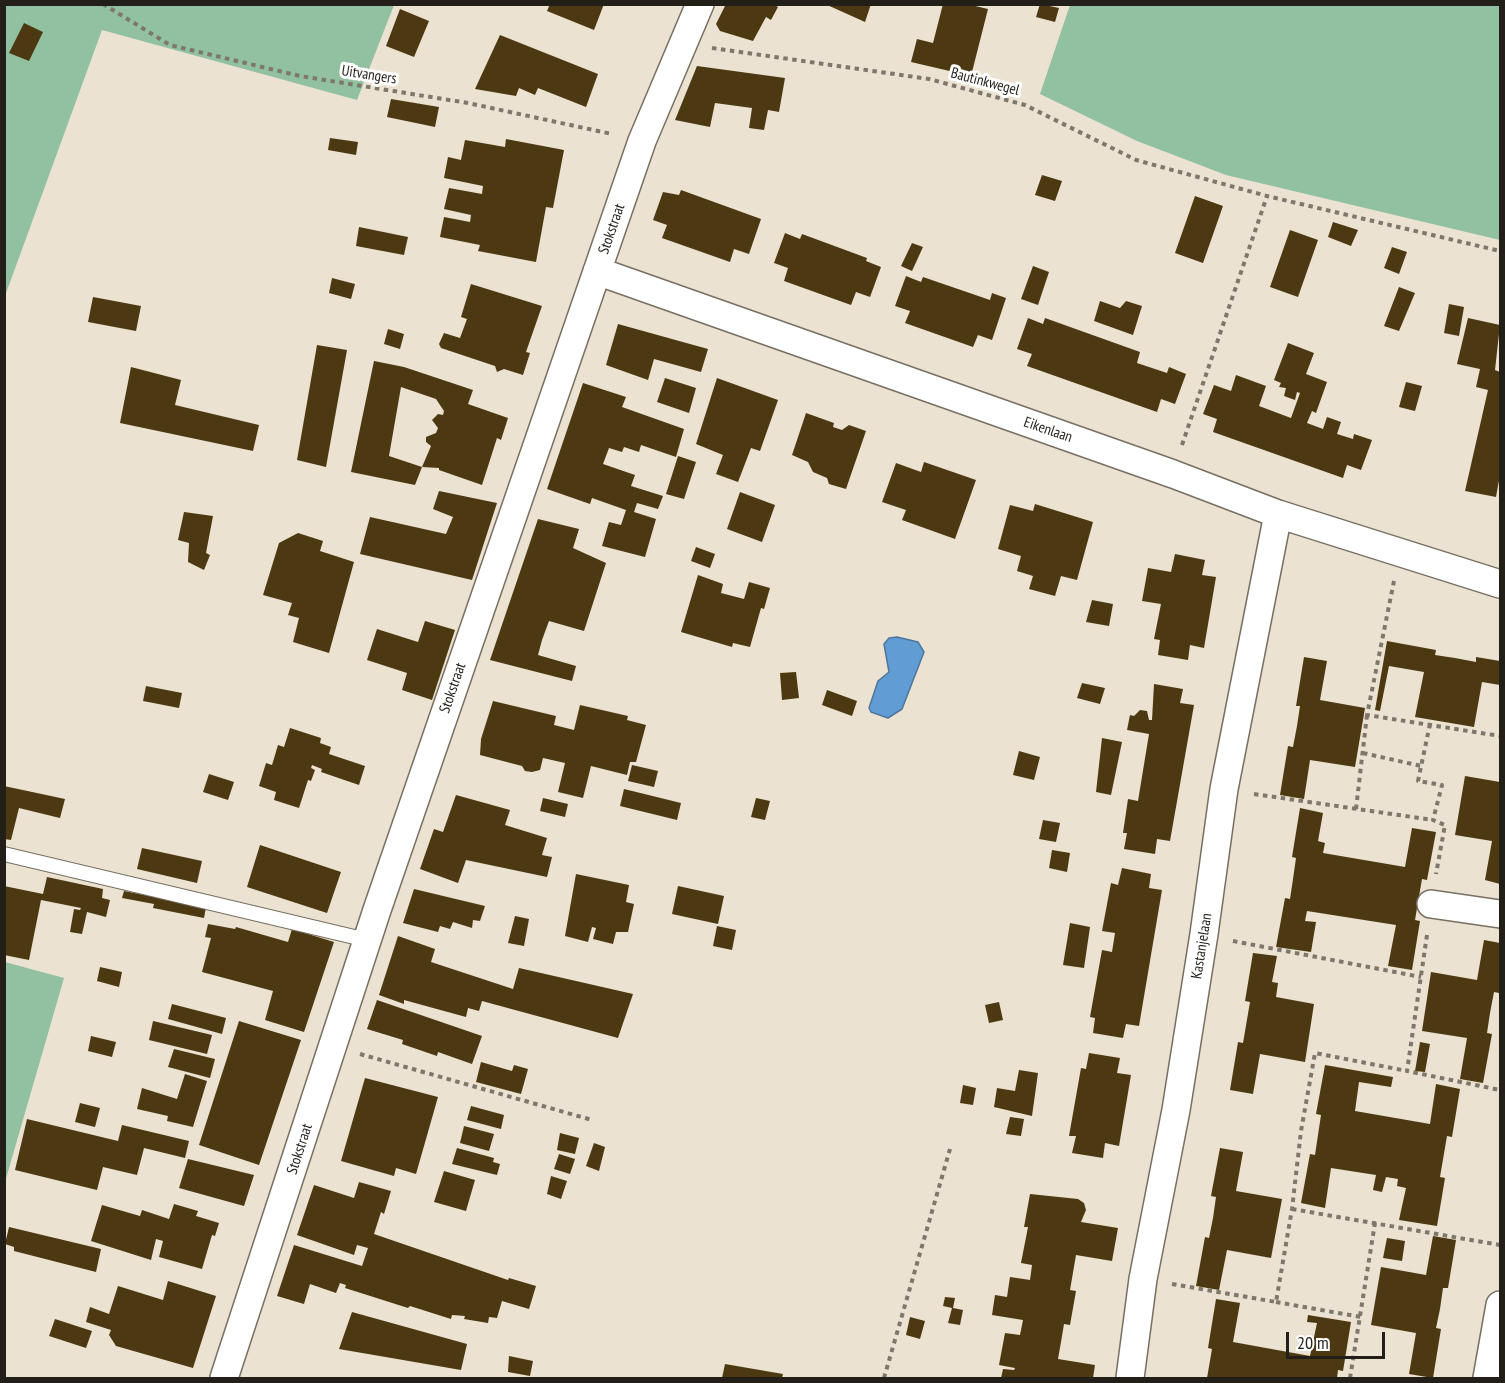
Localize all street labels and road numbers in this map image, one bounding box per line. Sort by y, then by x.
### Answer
street label: Uitvangers [340,62,398,88]
street label: Bautinkwegel [949,64,1021,100]
street label: Stokstraat [595,201,629,257]
street label: Eikenlaan [1021,413,1075,447]
street label: Stokstraat [436,660,470,716]
street label: Kastanjelaan [1188,912,1216,980]
street label: Stokstraat [283,1121,317,1177]

